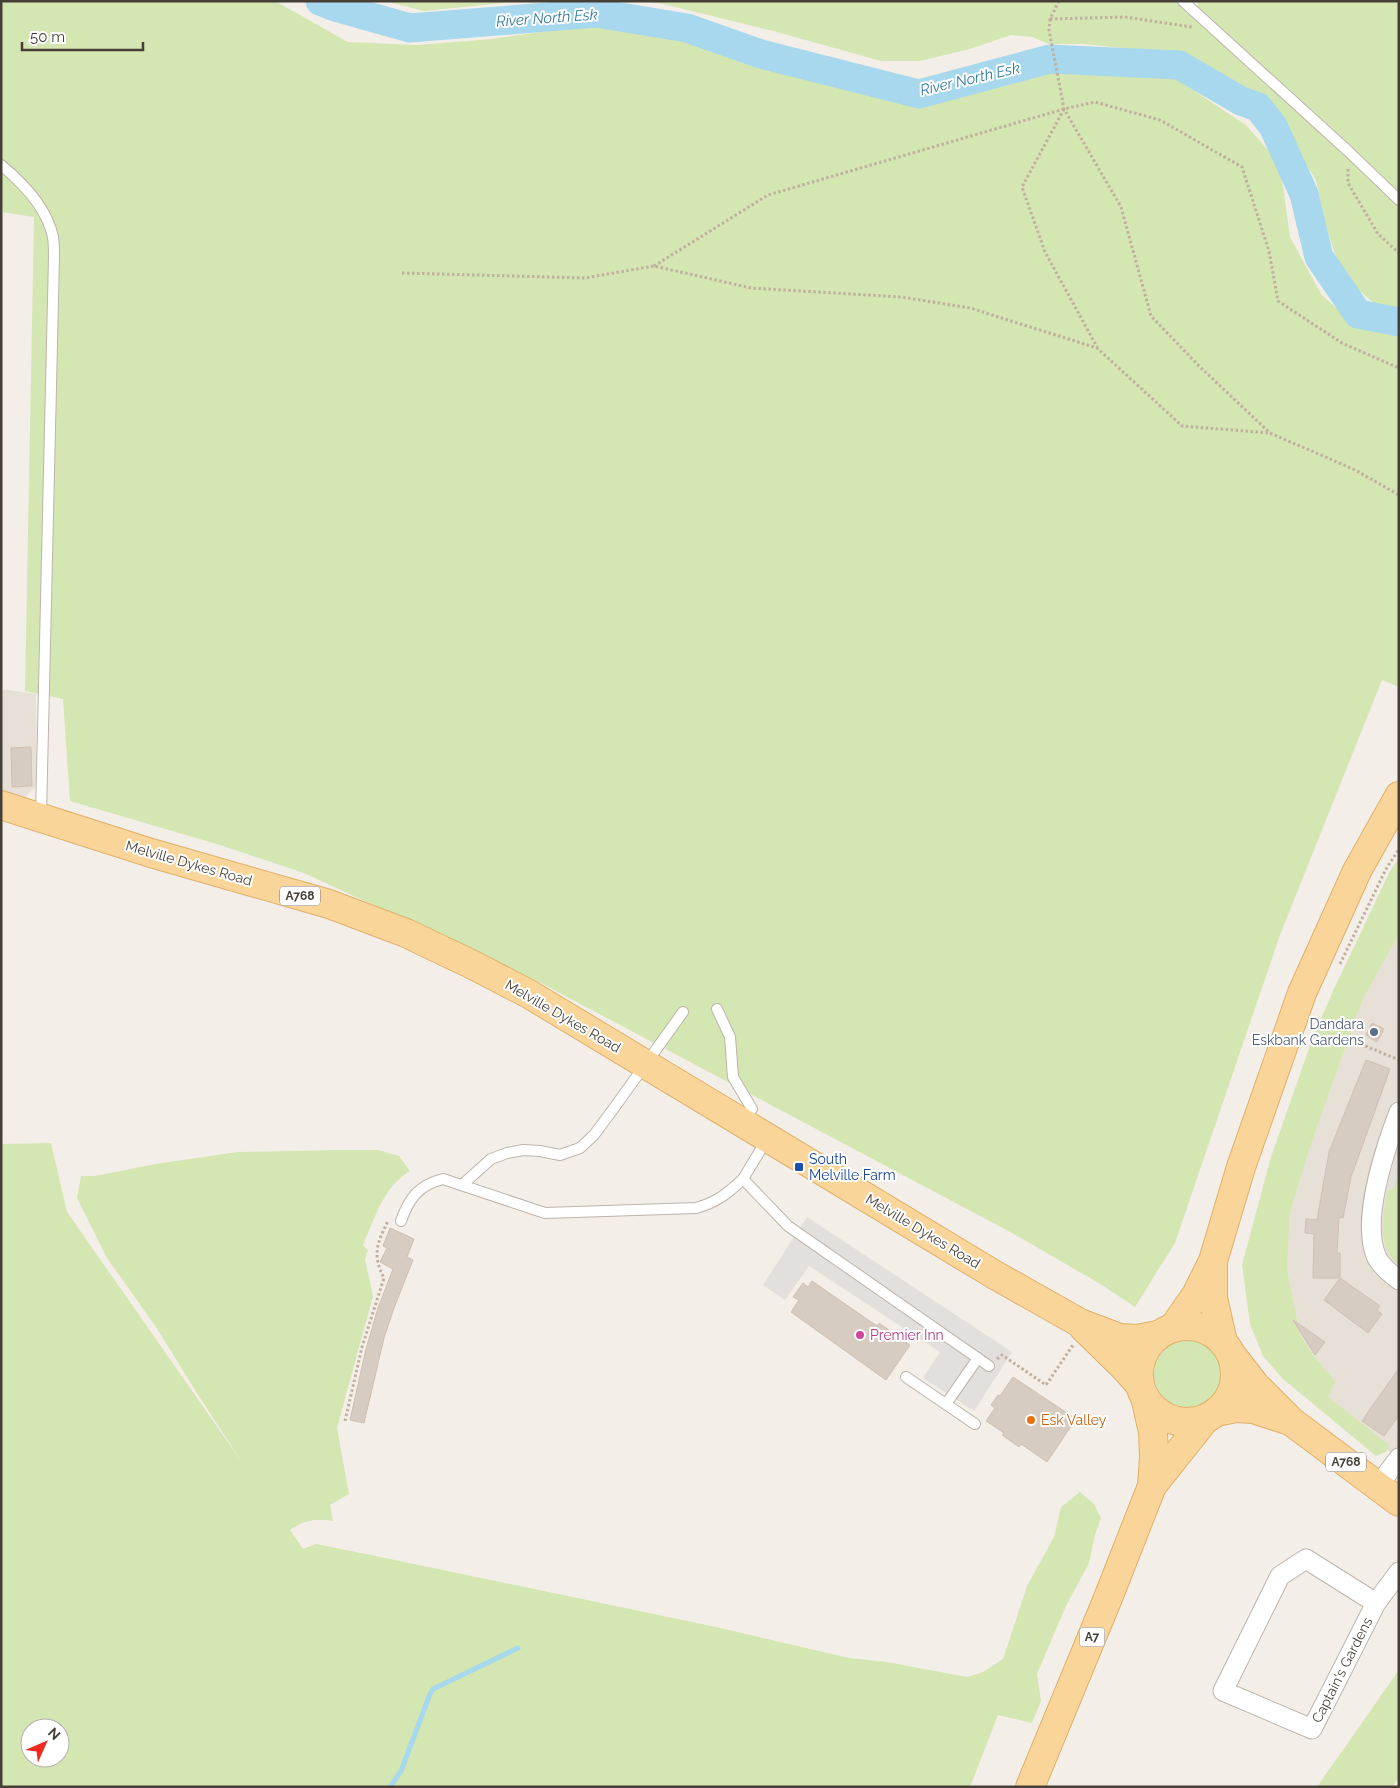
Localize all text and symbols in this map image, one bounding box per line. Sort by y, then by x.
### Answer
water label: River North Esk [496,5,598,31]
scale bar [22,20,144,52]
text: 50 m [30,28,65,46]
water label: River North Esk [918,59,1022,99]
street label: Melville Dykes Road [124,837,254,889]
road number: A768 [280,886,320,906]
street label: Melville Dykes Road [502,976,624,1056]
place label: Dandara Eskbank Gardens [1252,1016,1364,1048]
marker: Dandara Eskbank Gardens [1368,1026,1380,1038]
place label: South Melville Farm [809,1151,896,1183]
marker: South Melville Farm [793,1161,805,1173]
street label: Melville Dykes Road [863,1191,983,1271]
place label: Premier Inn [870,1327,944,1343]
marker: Premier Inn [854,1329,866,1341]
place label: Esk Valley [1041,1412,1107,1428]
marker: Esk Valley [1025,1414,1037,1426]
road number: A768 [1326,1452,1366,1471]
street label: Captain's Gardens [1308,1614,1376,1725]
road number: A7 [1080,1628,1104,1646]
north arrow [20,1718,70,1768]
text: N [45,1724,64,1743]

